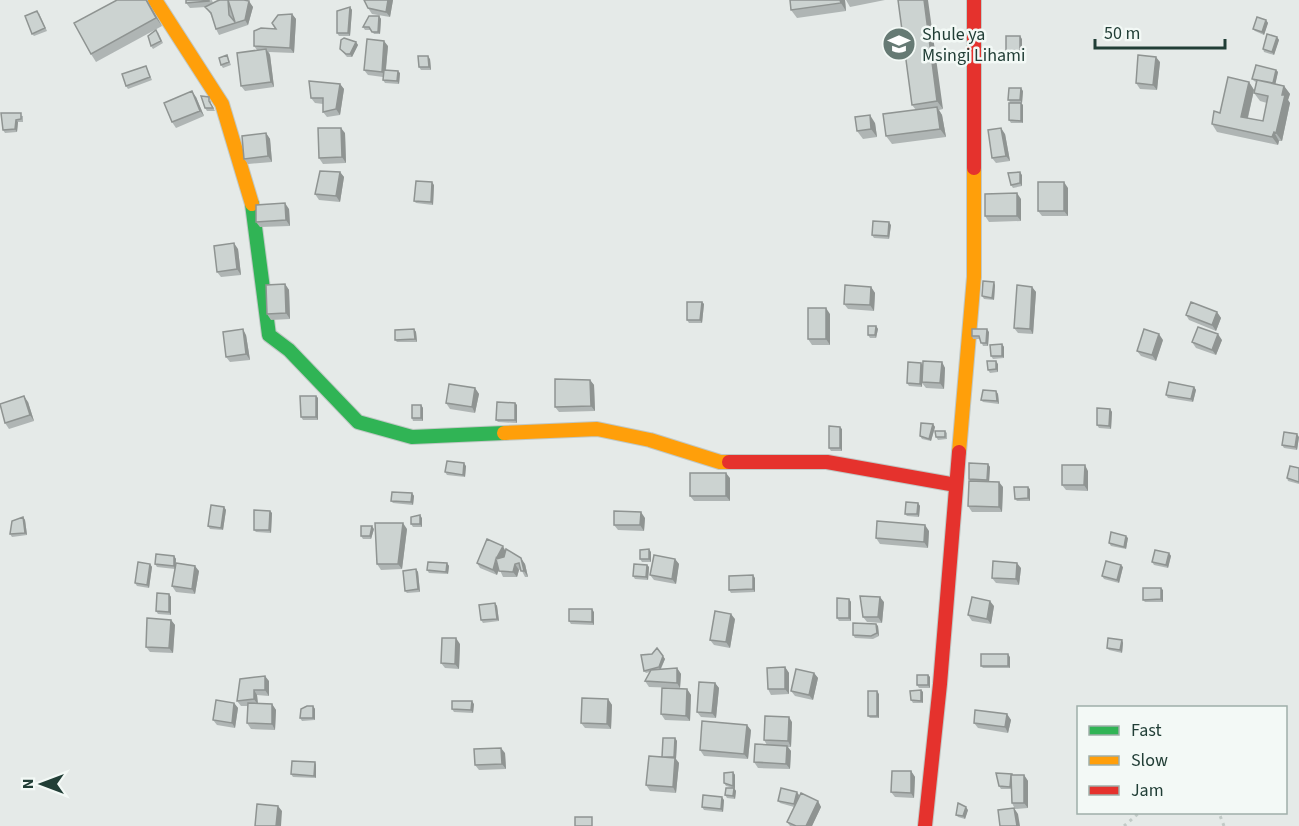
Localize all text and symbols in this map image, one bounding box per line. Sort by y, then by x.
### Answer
scale bar [1095,12,1226,50]
text: 50 m [1104,21,1140,46]
place label: Shule ya Msingi Lihami [922,22,1025,68]
school or university icon: Shule ya Msingi Lihami [881,26,917,62]
legend [1077,706,1287,814]
text: Fast [1131,718,1162,743]
text: Slow [1131,748,1168,773]
north arrow [12,754,72,814]
text: Jam [1131,778,1164,803]
text: N [17,779,39,789]

